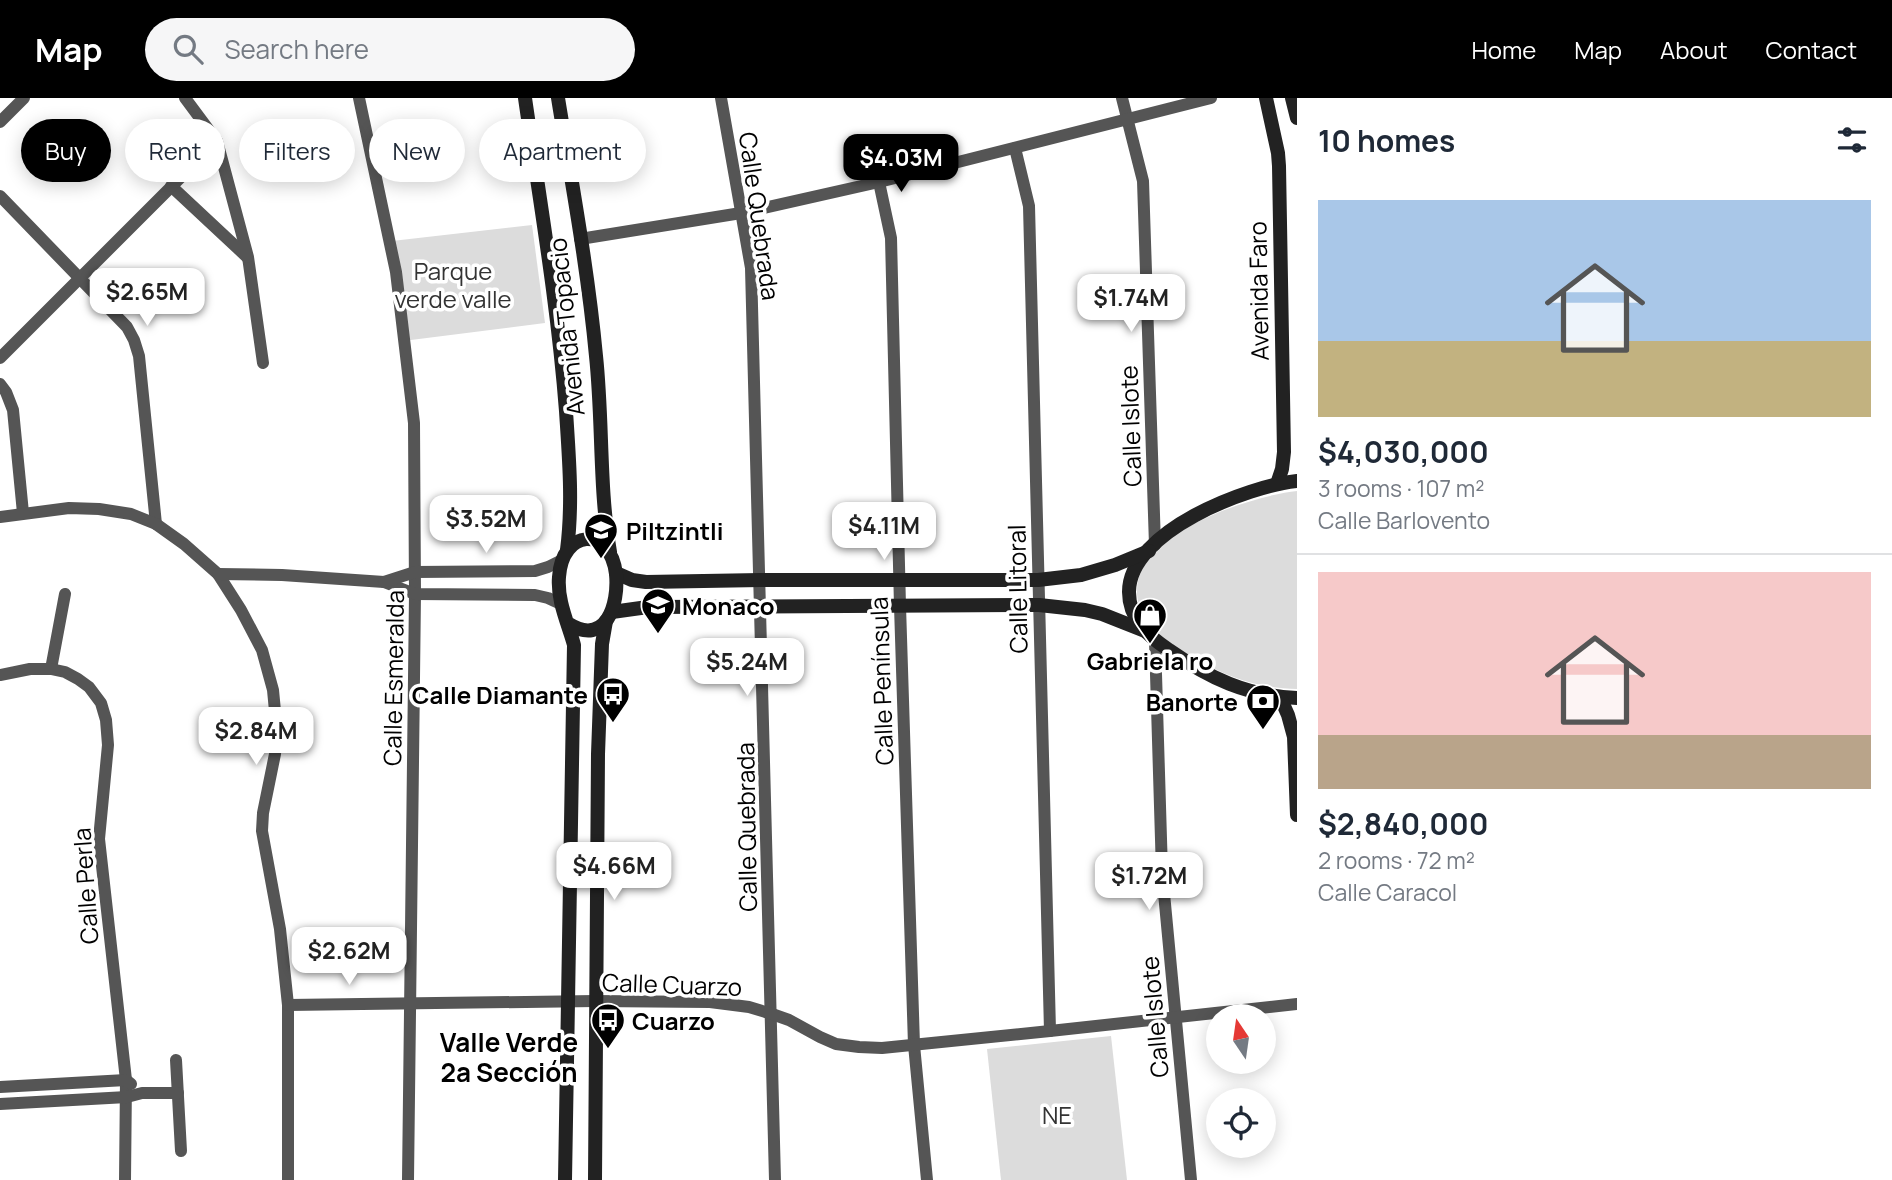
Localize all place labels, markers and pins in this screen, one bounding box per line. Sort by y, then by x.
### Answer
pin: $4.03M [844,134,958,194]
pin: $2.65M [90,268,204,328]
pin: $1.74M [1074,274,1188,334]
pin: $3.52M [429,496,543,555]
pin: $4.11M [827,503,941,562]
school or university icon: Piltzintli [582,511,620,560]
place label: Piltzintli [626,514,724,547]
school or university icon: Monaco [639,586,677,635]
place label: Monaco [682,589,774,622]
shop icon: Gabriela ro [1131,596,1169,645]
pin: $5.24M [690,638,804,698]
place label: Gabriela ro [1087,644,1213,677]
bus stop icon: Calle Diamante [594,675,632,724]
place label: Calle Diamante [412,678,588,711]
bank icon: Banorte [1244,682,1282,731]
place label: Banorte [1146,685,1238,718]
pin: $2.84M [199,708,313,767]
pin: $4.66M [557,842,671,902]
pin: $1.72M [1092,852,1206,912]
pin: $2.62M [292,928,406,987]
bus stop icon: Cuarzo [589,1001,627,1050]
place label: Cuarzo [632,1004,715,1037]

